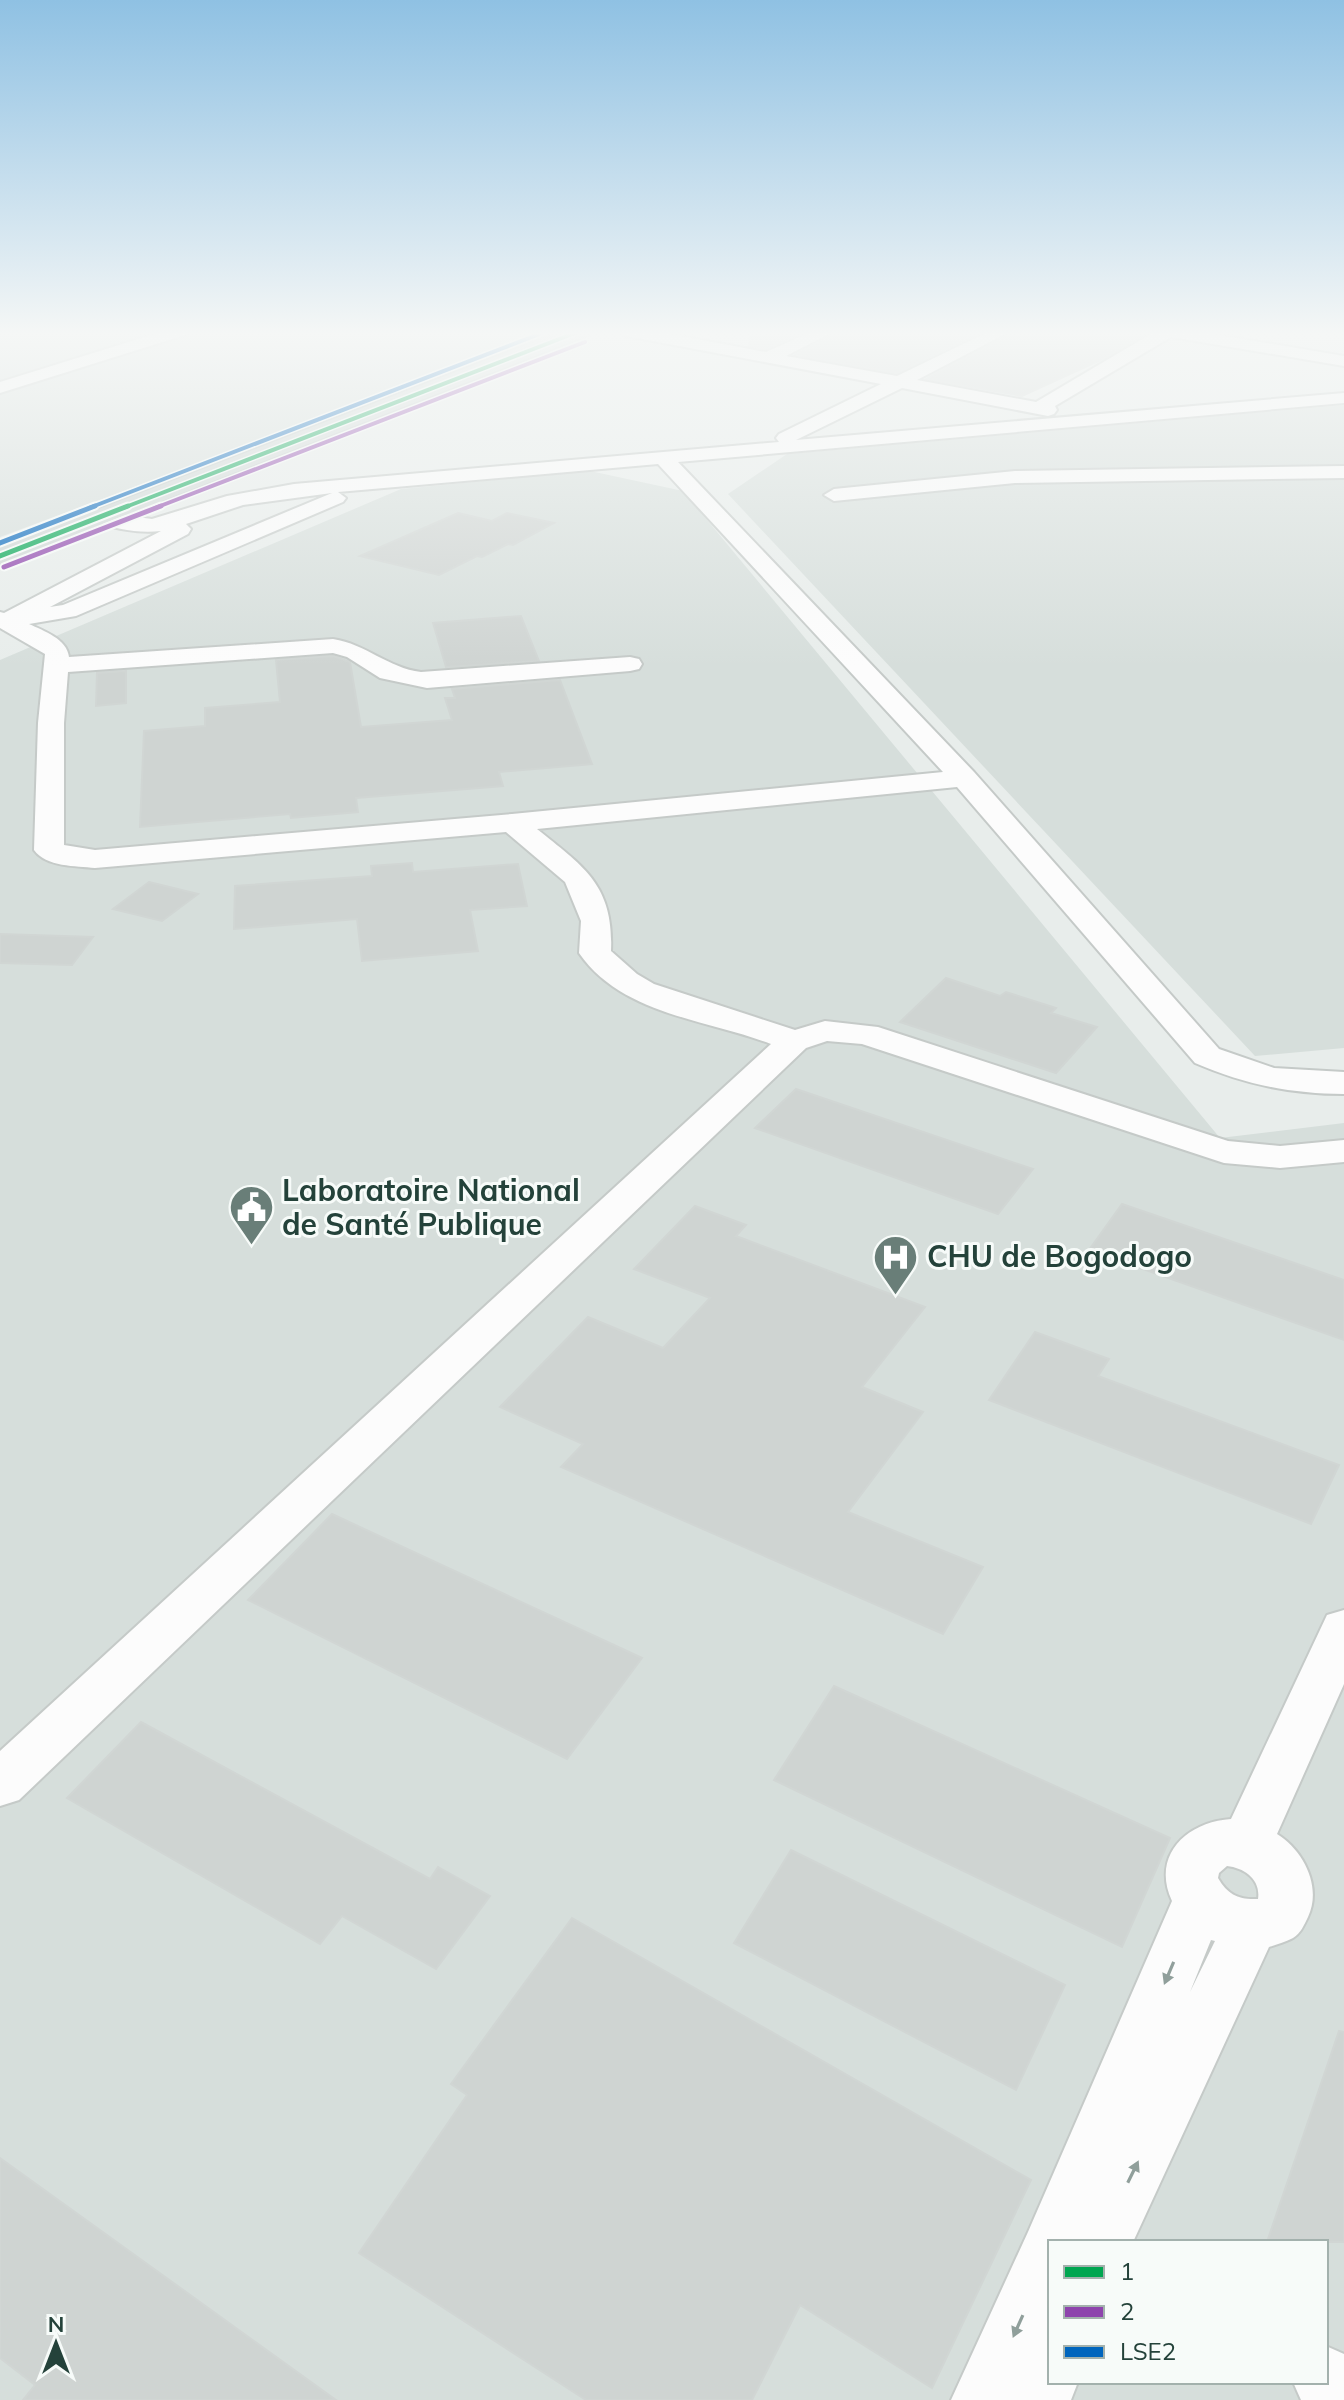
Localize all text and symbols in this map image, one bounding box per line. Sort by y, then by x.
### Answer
place label: Laboratoire National de Santé Publique [282,1171,580,1243]
public building icon: Laboratoire National de Santé Publique [227,1184,275,1247]
hospital icon: CHU de Bogodogo [872,1233,920,1296]
place label: CHU de Bogodogo [927,1237,1192,1275]
one-way arrow [1162,1961,1175,1984]
one-way arrow [1126,2160,1140,2183]
legend [1048,2240,1328,2384]
text: 1 [1120,2256,1134,2286]
text: 2 [1120,2296,1134,2326]
north arrow [16,2304,96,2384]
text: N [48,2310,64,2338]
one-way arrow [1011,2315,1025,2338]
text: LSE2 [1120,2336,1176,2366]

